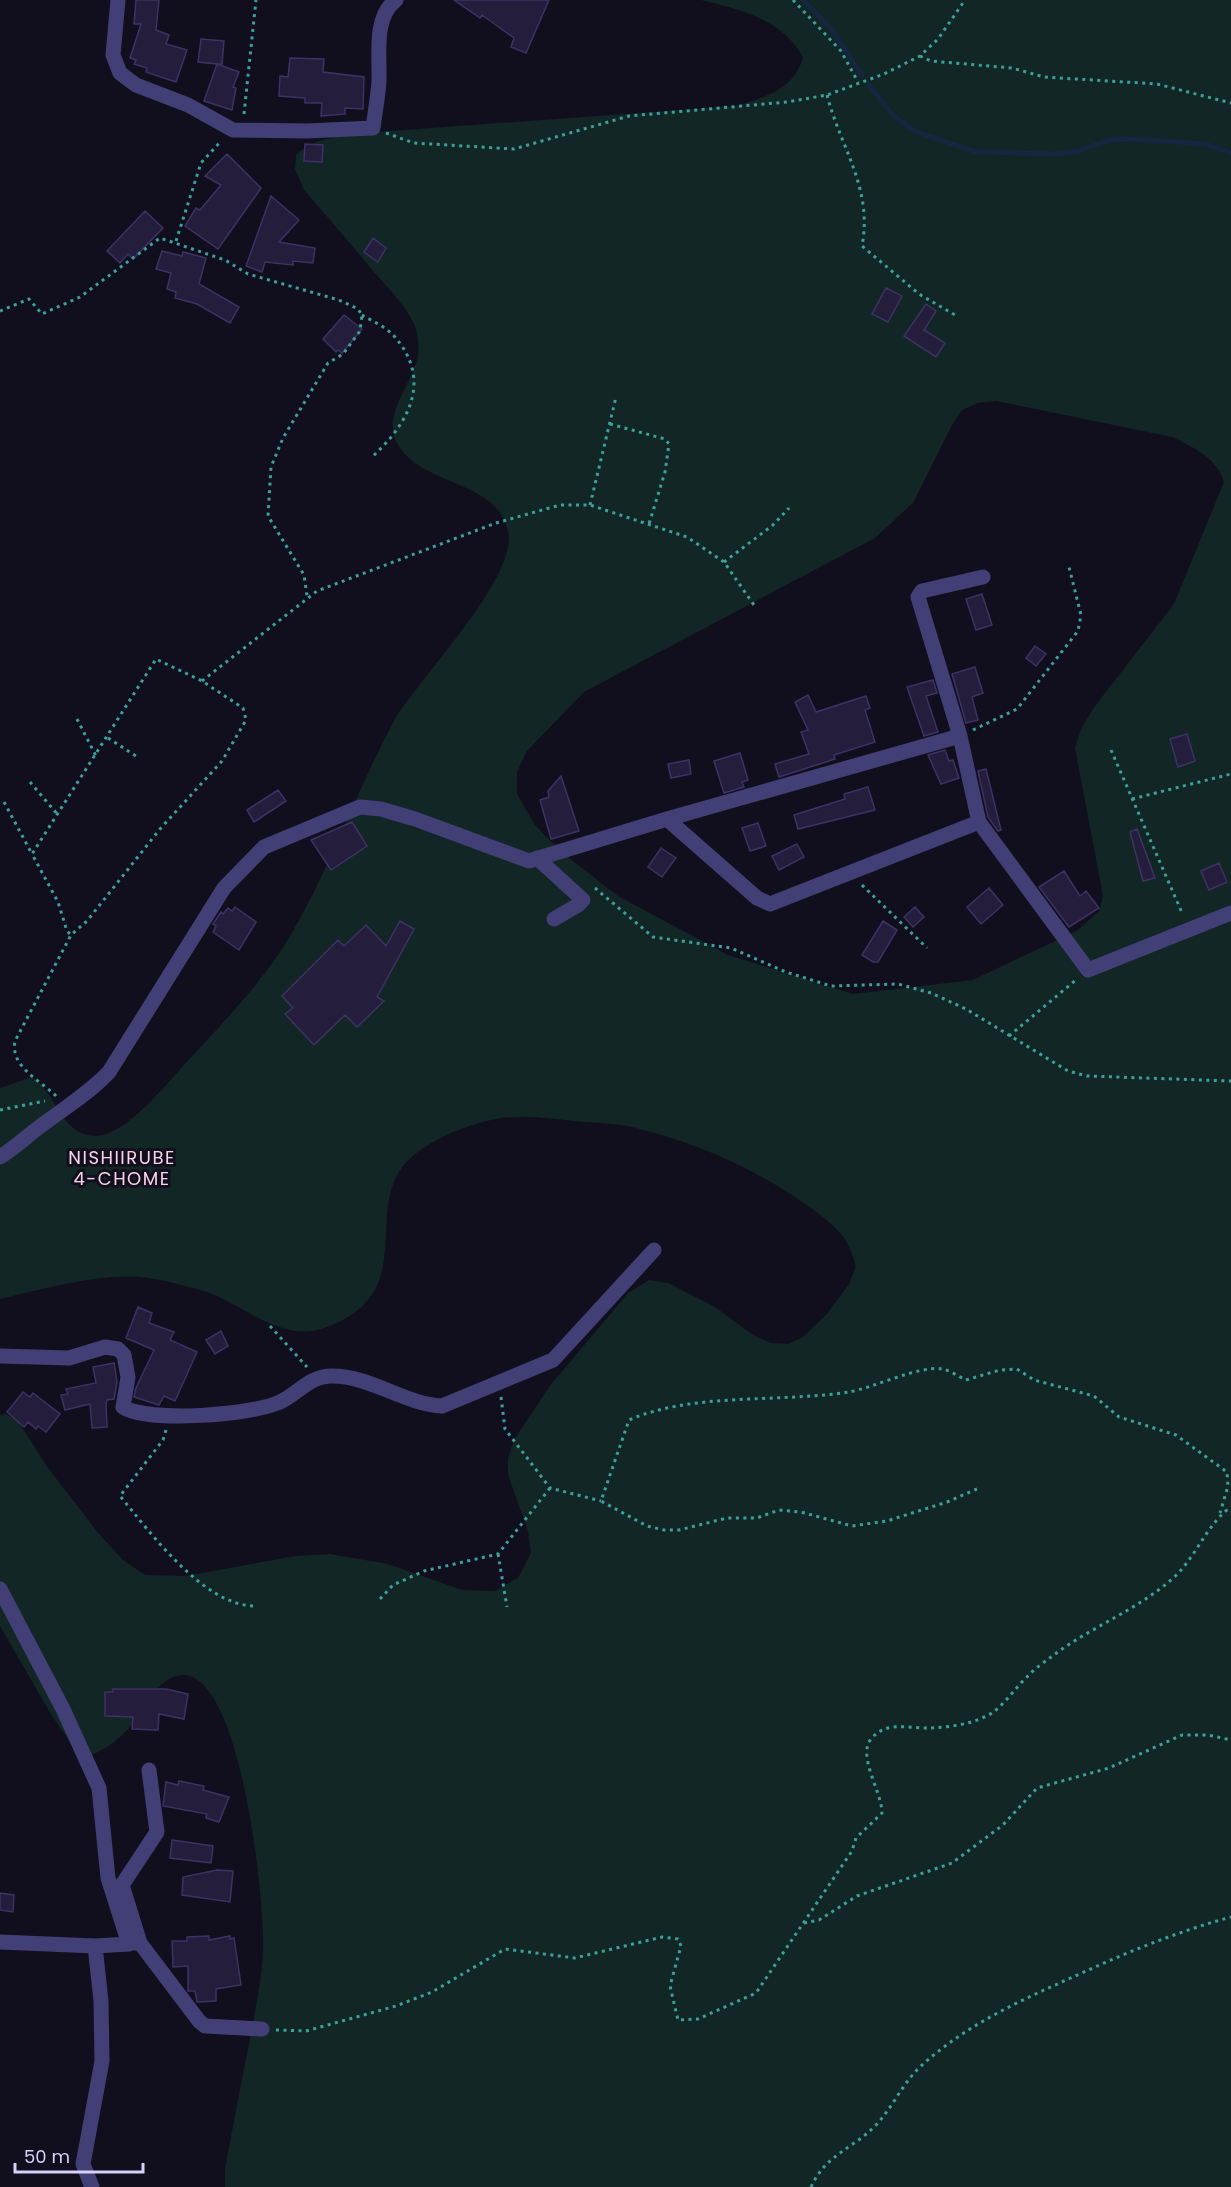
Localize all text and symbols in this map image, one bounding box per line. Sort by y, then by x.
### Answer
district label: NISHIIRUBE 4-CHOME [68,1145,176,1191]
scale bar [15,2136,142,2174]
text: 50 m [24,2144,70,2169]

